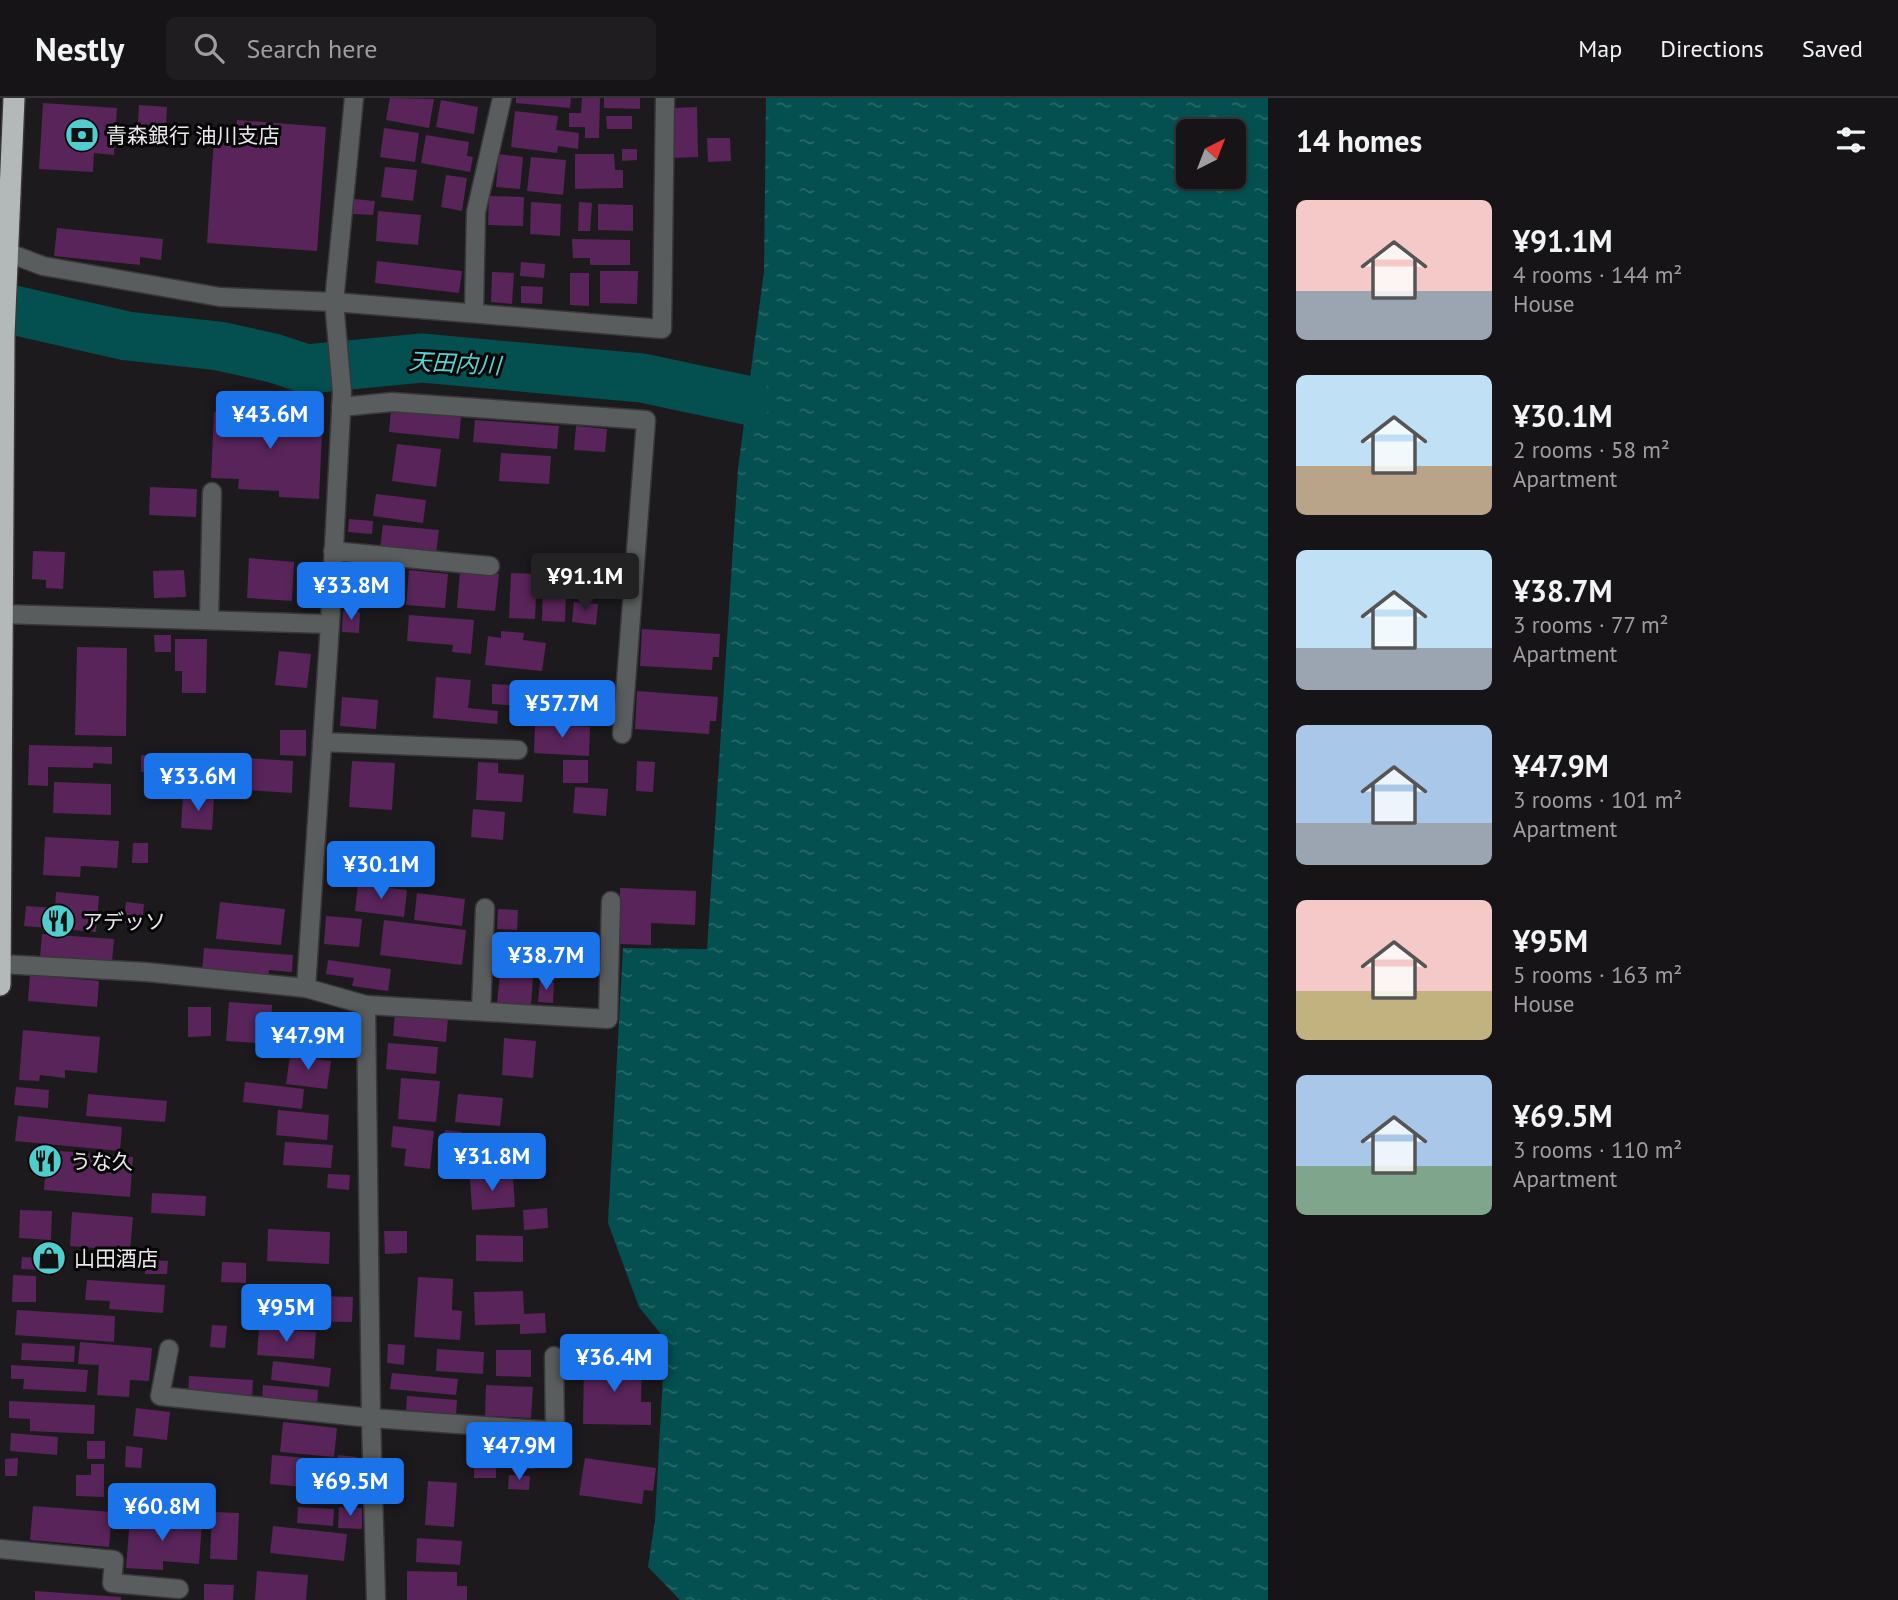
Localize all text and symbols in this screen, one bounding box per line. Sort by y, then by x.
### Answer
search box [166,17,656,80]
text: Nestly [35,27,124,70]
icon: search [190,29,228,67]
text: Search here [246,32,378,65]
text: Map [1578,33,1622,64]
text: Directions [1660,33,1764,64]
text: Saved [1802,33,1863,64]
bank icon: 青森銀行 油川支店 [63,116,101,154]
north arrow [1176,119,1246,189]
map controls [1176,119,1246,189]
text: 14 homes [1296,121,1422,160]
icon: filters [1832,121,1870,159]
place label: 青森銀行 油川支店 [106,122,280,149]
text: ¥91.1M [1513,221,1612,260]
icon: home [1352,228,1436,312]
text: 4 rooms · 144 m² [1513,260,1682,289]
text: House [1513,289,1575,318]
water label: 天田内川 [408,346,505,380]
pin: ¥43.6M [213,392,327,451]
text: ¥30.1M [1513,396,1612,435]
text: ¥43.6M [232,399,308,428]
icon: home [1352,403,1436,487]
text: 2 rooms · 58 m² [1513,435,1670,464]
text: Apartment [1513,464,1617,493]
pin: ¥91.1M [528,554,642,613]
text: ¥91.1M [547,561,623,590]
pin: ¥33.8M [294,562,408,622]
text: ¥33.8M [313,570,389,599]
text: ¥38.7M [1513,571,1612,610]
icon: home [1352,578,1436,662]
text: 3 rooms · 77 m² [1513,610,1669,639]
text: Apartment [1513,639,1617,668]
pin: ¥57.7M [505,680,619,740]
text: ¥57.7M [525,688,599,717]
text: ¥47.9M [1513,746,1609,785]
icon: home [1352,753,1436,837]
pin: ¥33.6M [141,754,255,813]
text: ¥33.6M [160,761,236,790]
text: 3 rooms · 101 m² [1513,785,1682,814]
text: Apartment [1513,814,1617,843]
pin: ¥30.1M [324,842,438,901]
text: ¥30.1M [343,849,419,878]
restaurant icon: アデッソ [39,902,77,940]
place label: アデッソ [82,908,166,935]
text: ¥95M [1513,921,1588,960]
icon: home [1352,928,1436,1012]
pin: ¥38.7M [489,932,603,992]
text: ¥38.7M [508,940,584,969]
text: 5 rooms · 163 m² [1513,960,1682,989]
text: House [1513,989,1575,1018]
pin: ¥47.9M [251,1012,365,1072]
text: ¥47.9M [271,1020,345,1049]
text: ¥69.5M [1513,1096,1612,1135]
icon: home [1352,1103,1436,1187]
pin: ¥31.8M [435,1134,549,1193]
text: 3 rooms · 110 m² [1513,1135,1682,1164]
text: ¥31.8M [454,1141,530,1170]
restaurant icon: うな久 [26,1142,64,1180]
place label: うな久 [70,1148,133,1175]
text: Apartment [1513,1164,1617,1193]
shop icon: 山田酒店 [30,1239,68,1277]
place label: 山田酒店 [74,1245,158,1272]
pin: ¥95M [245,1284,327,1344]
text: ¥95M [257,1292,315,1321]
pin: ¥36.4M [557,1334,671,1394]
text: ¥36.4M [576,1342,652,1371]
pin: ¥47.9M [462,1422,576,1482]
text: ¥47.9M [482,1430,556,1459]
pin: ¥69.5M [293,1458,407,1518]
text: ¥69.5M [312,1466,388,1495]
pin: ¥60.8M [105,1484,219,1543]
text: ¥60.8M [124,1491,200,1520]

